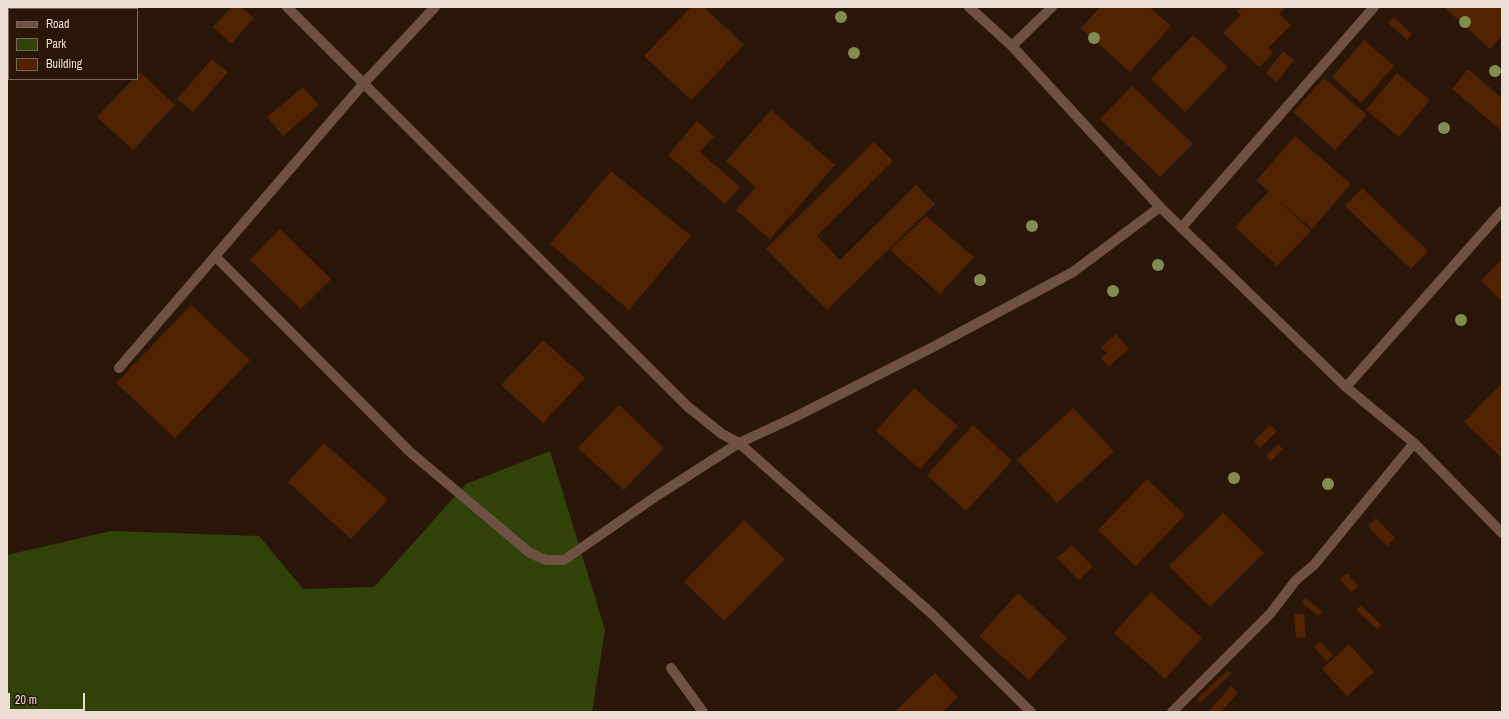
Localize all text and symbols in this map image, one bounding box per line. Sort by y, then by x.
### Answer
legend [8,8,138,80]
text: Road [46,16,70,32]
text: Park [46,36,66,52]
text: Building [46,56,82,72]
scale bar [10,685,87,711]
text: 20 m [15,692,37,708]

